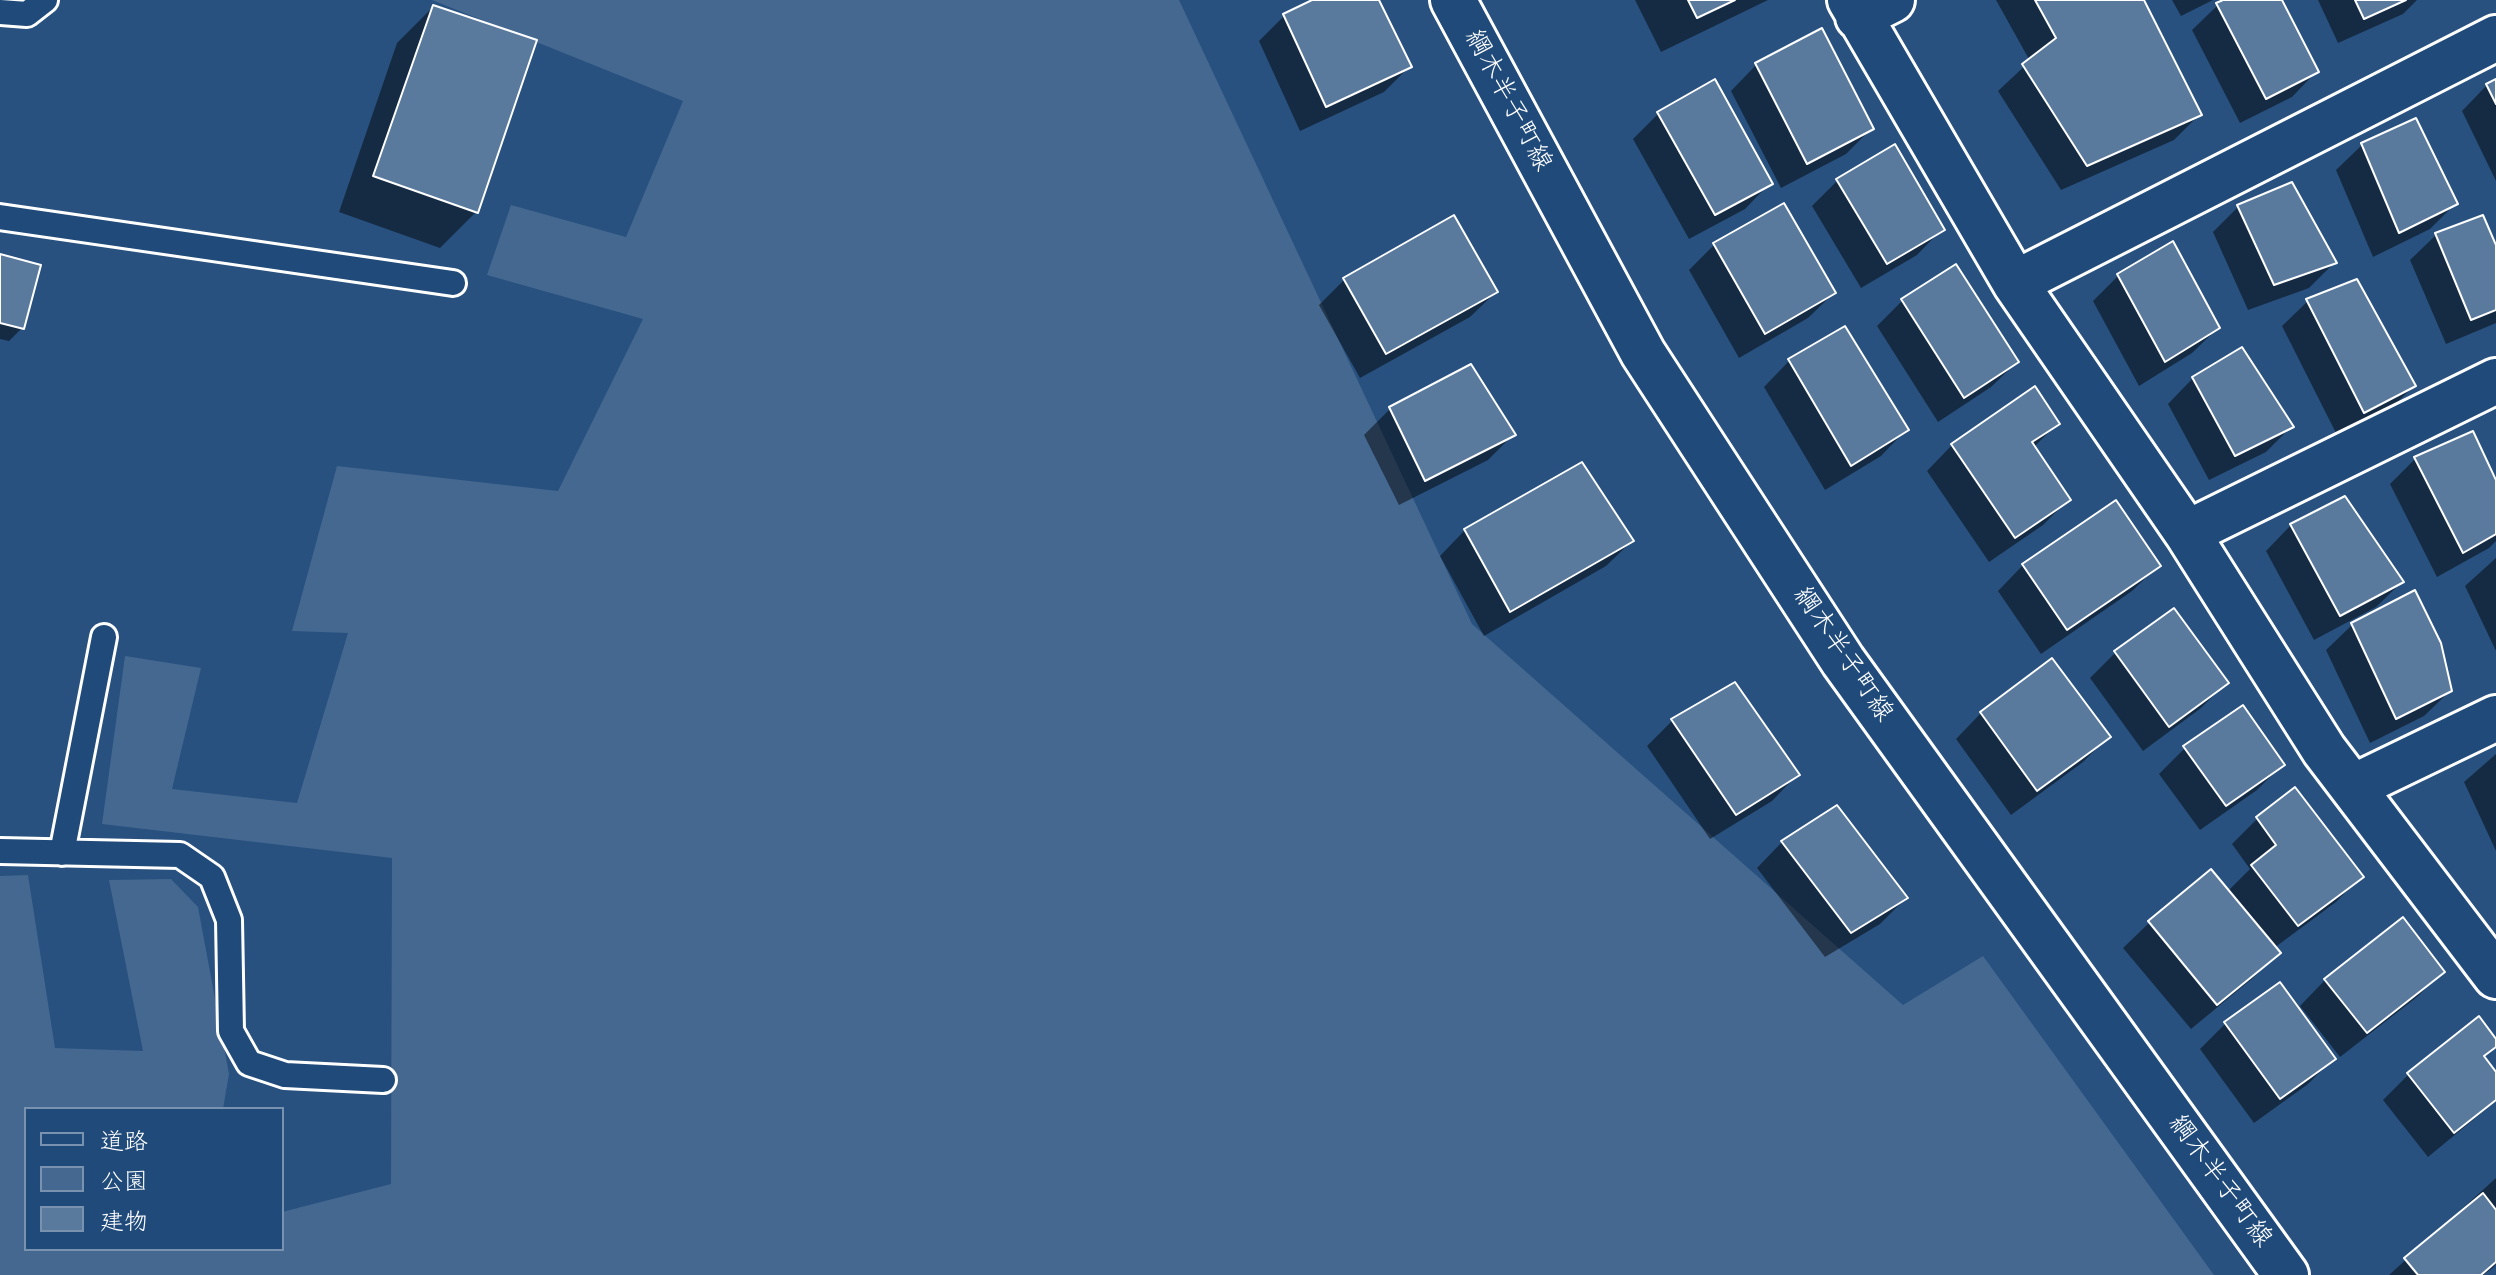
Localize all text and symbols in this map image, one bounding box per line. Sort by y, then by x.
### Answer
street label: 綱木半子町線 [1457,25,1557,177]
street label: 綱木半子町線 [1785,582,1899,728]
legend [24,1107,284,1251]
street label: 綱木半子町線 [2161,1110,2277,1254]
text: 道路 [100,1127,148,1158]
text: 公園 [100,1167,148,1198]
text: 建物 [100,1207,148,1238]

